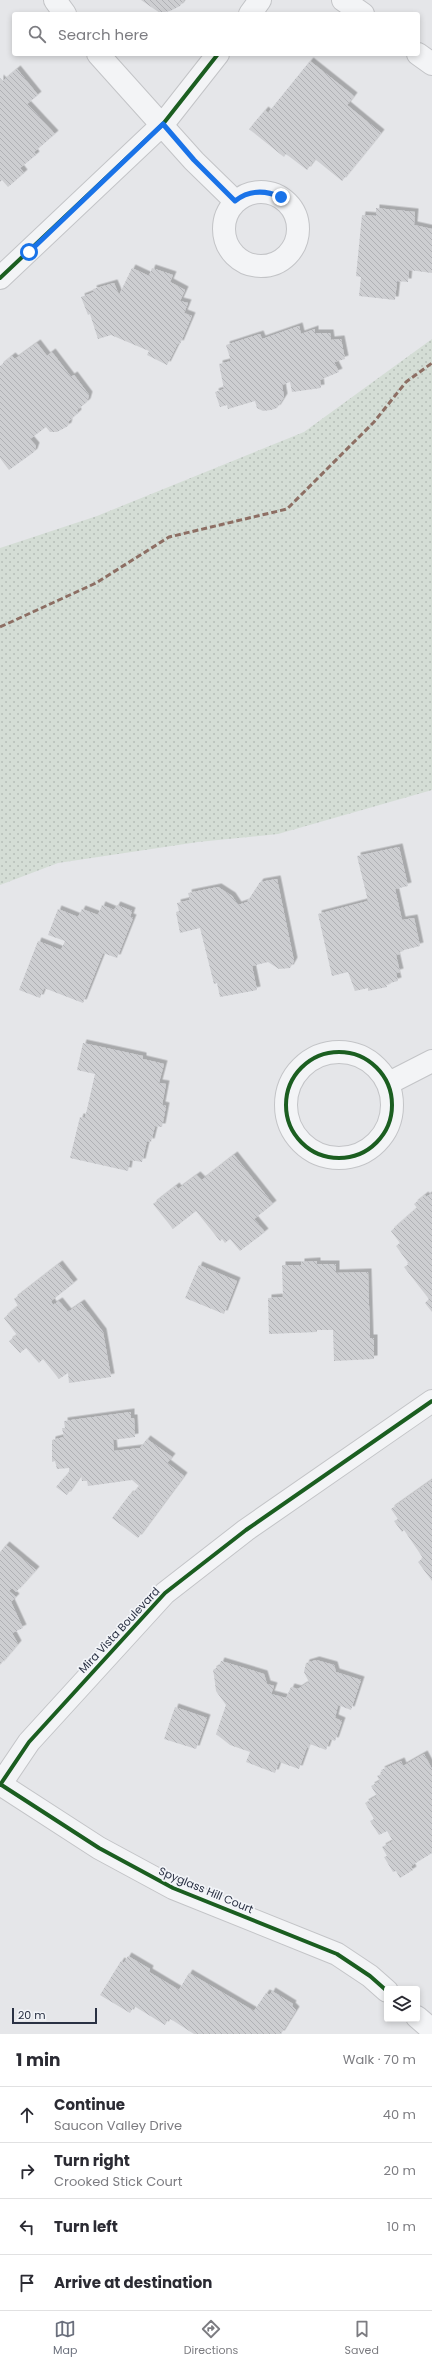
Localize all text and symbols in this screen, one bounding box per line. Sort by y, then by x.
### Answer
search box [12,12,420,56]
icon: search [26,23,48,45]
text: Search here [58,24,148,45]
route end [272,188,290,206]
route start [20,243,38,261]
street label: Mira Vista Boulevard [75,1583,163,1677]
street label: Spyglass Hill Court [156,1863,256,1917]
map controls [384,1986,420,2022]
button: layers [384,1986,420,2022]
scale bar [12,2006,97,2025]
text: 20 m [18,2007,46,2023]
text: 1 min [16,2048,60,2072]
text: Walk · 70 m [343,2050,416,2069]
text: Continue [54,2094,125,2115]
icon: ahead [16,2104,38,2126]
text: 40 m [383,2105,416,2124]
text: Saucon Valley Drive [54,2116,182,2135]
text: Turn right [54,2150,130,2171]
icon: right [16,2160,38,2182]
text: 20 m [383,2161,416,2180]
text: Crooked Stick Court [54,2172,182,2191]
icon: left [16,2216,38,2238]
text: Turn left [54,2216,118,2237]
text: 10 m [387,2217,416,2236]
icon: arrive [16,2272,38,2294]
text: Arrive at destination [54,2272,212,2293]
tab: Map [53,2318,77,2359]
tab: Directions [184,2318,238,2359]
tab: Saved [345,2318,379,2359]

